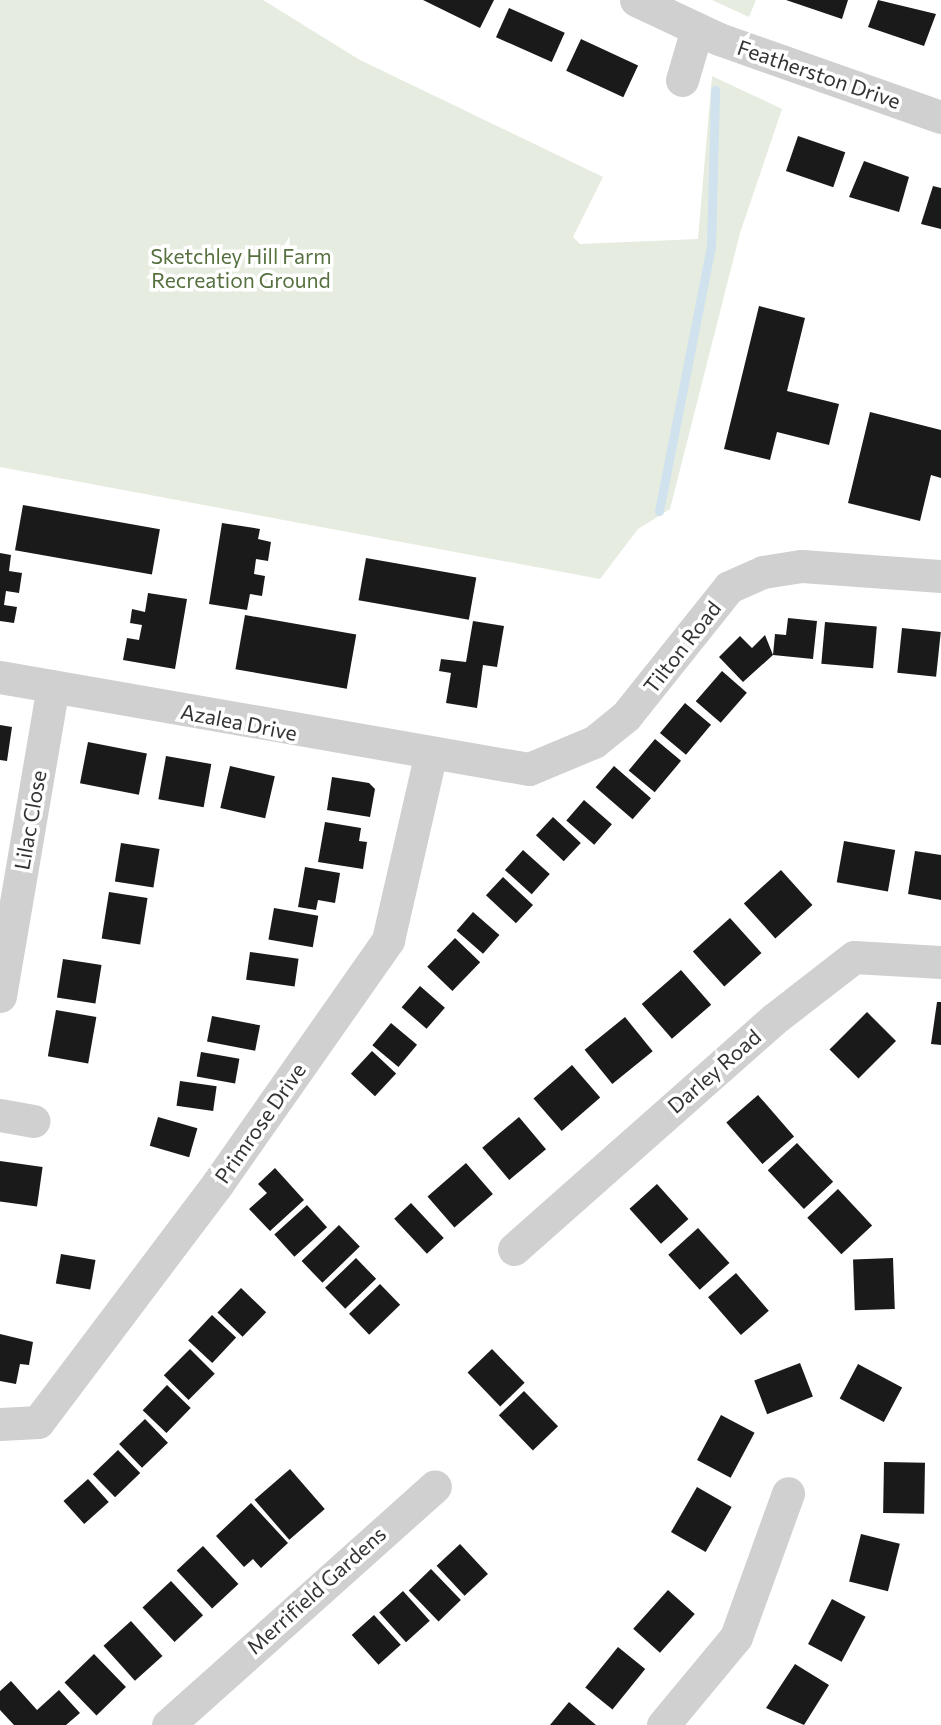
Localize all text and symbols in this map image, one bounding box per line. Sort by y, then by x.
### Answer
street label: Featherston Drive [734,34,904,114]
park label: Sketchley Hill Farm Recreation Ground [150,243,332,293]
street label: Tilton Road [638,596,726,698]
street label: Azalea Drive [179,698,299,746]
street label: Lilac Close [9,768,51,872]
street label: Darley Road [662,1024,766,1118]
street label: Primrose Drive [209,1058,311,1188]
street label: Merrifield Gardens [241,1521,391,1659]

